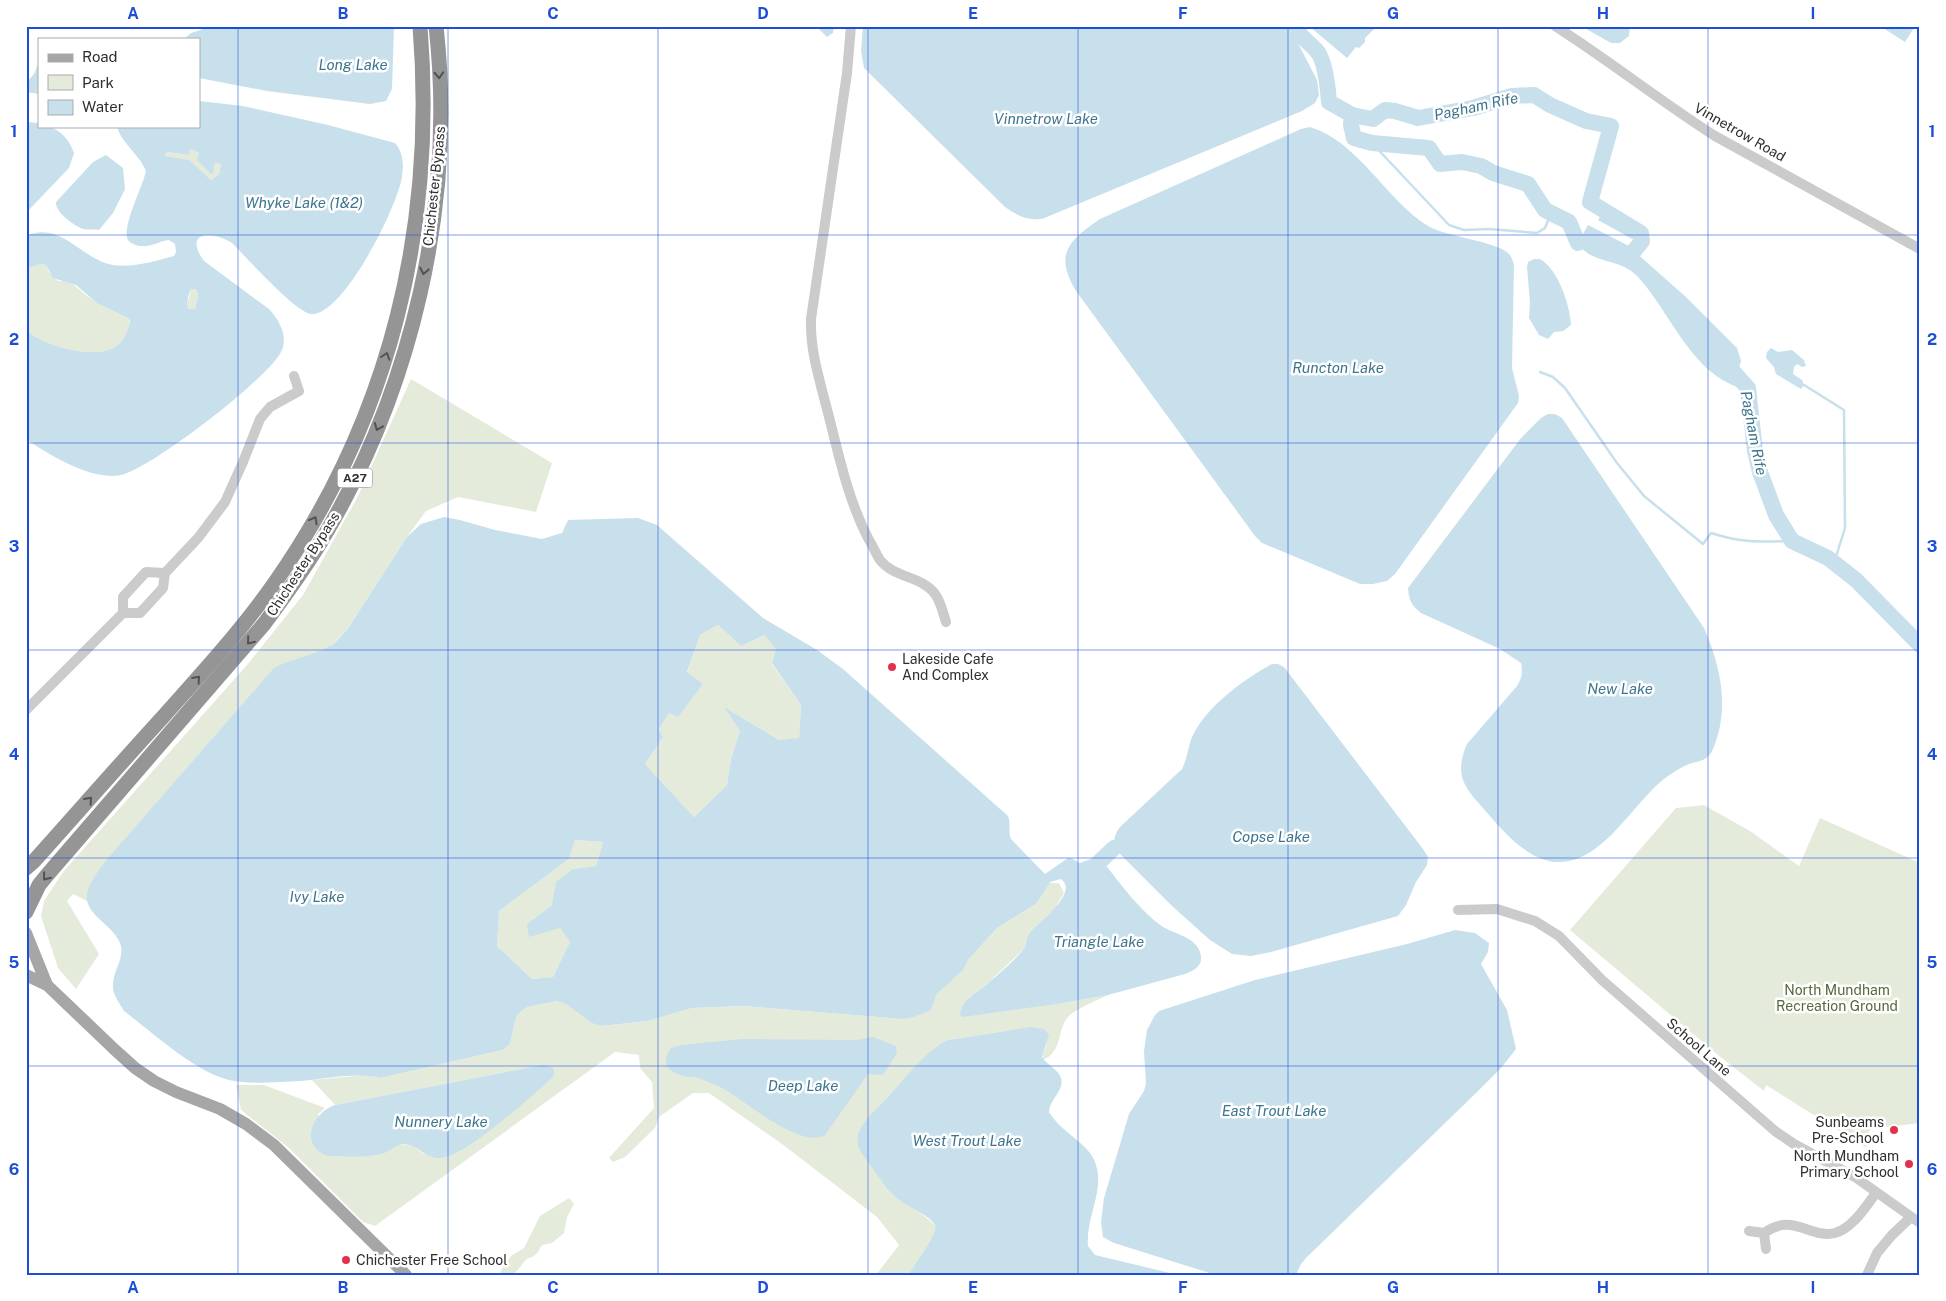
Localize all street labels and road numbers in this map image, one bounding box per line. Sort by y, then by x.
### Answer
street label: Vinnetrow Road [1691,99,1789,165]
street label: Chichester Bypass [420,125,448,247]
road number: A27 [338,468,372,488]
street label: Chichester Bypass [263,509,343,619]
street label: School Lane [1664,1015,1735,1079]

